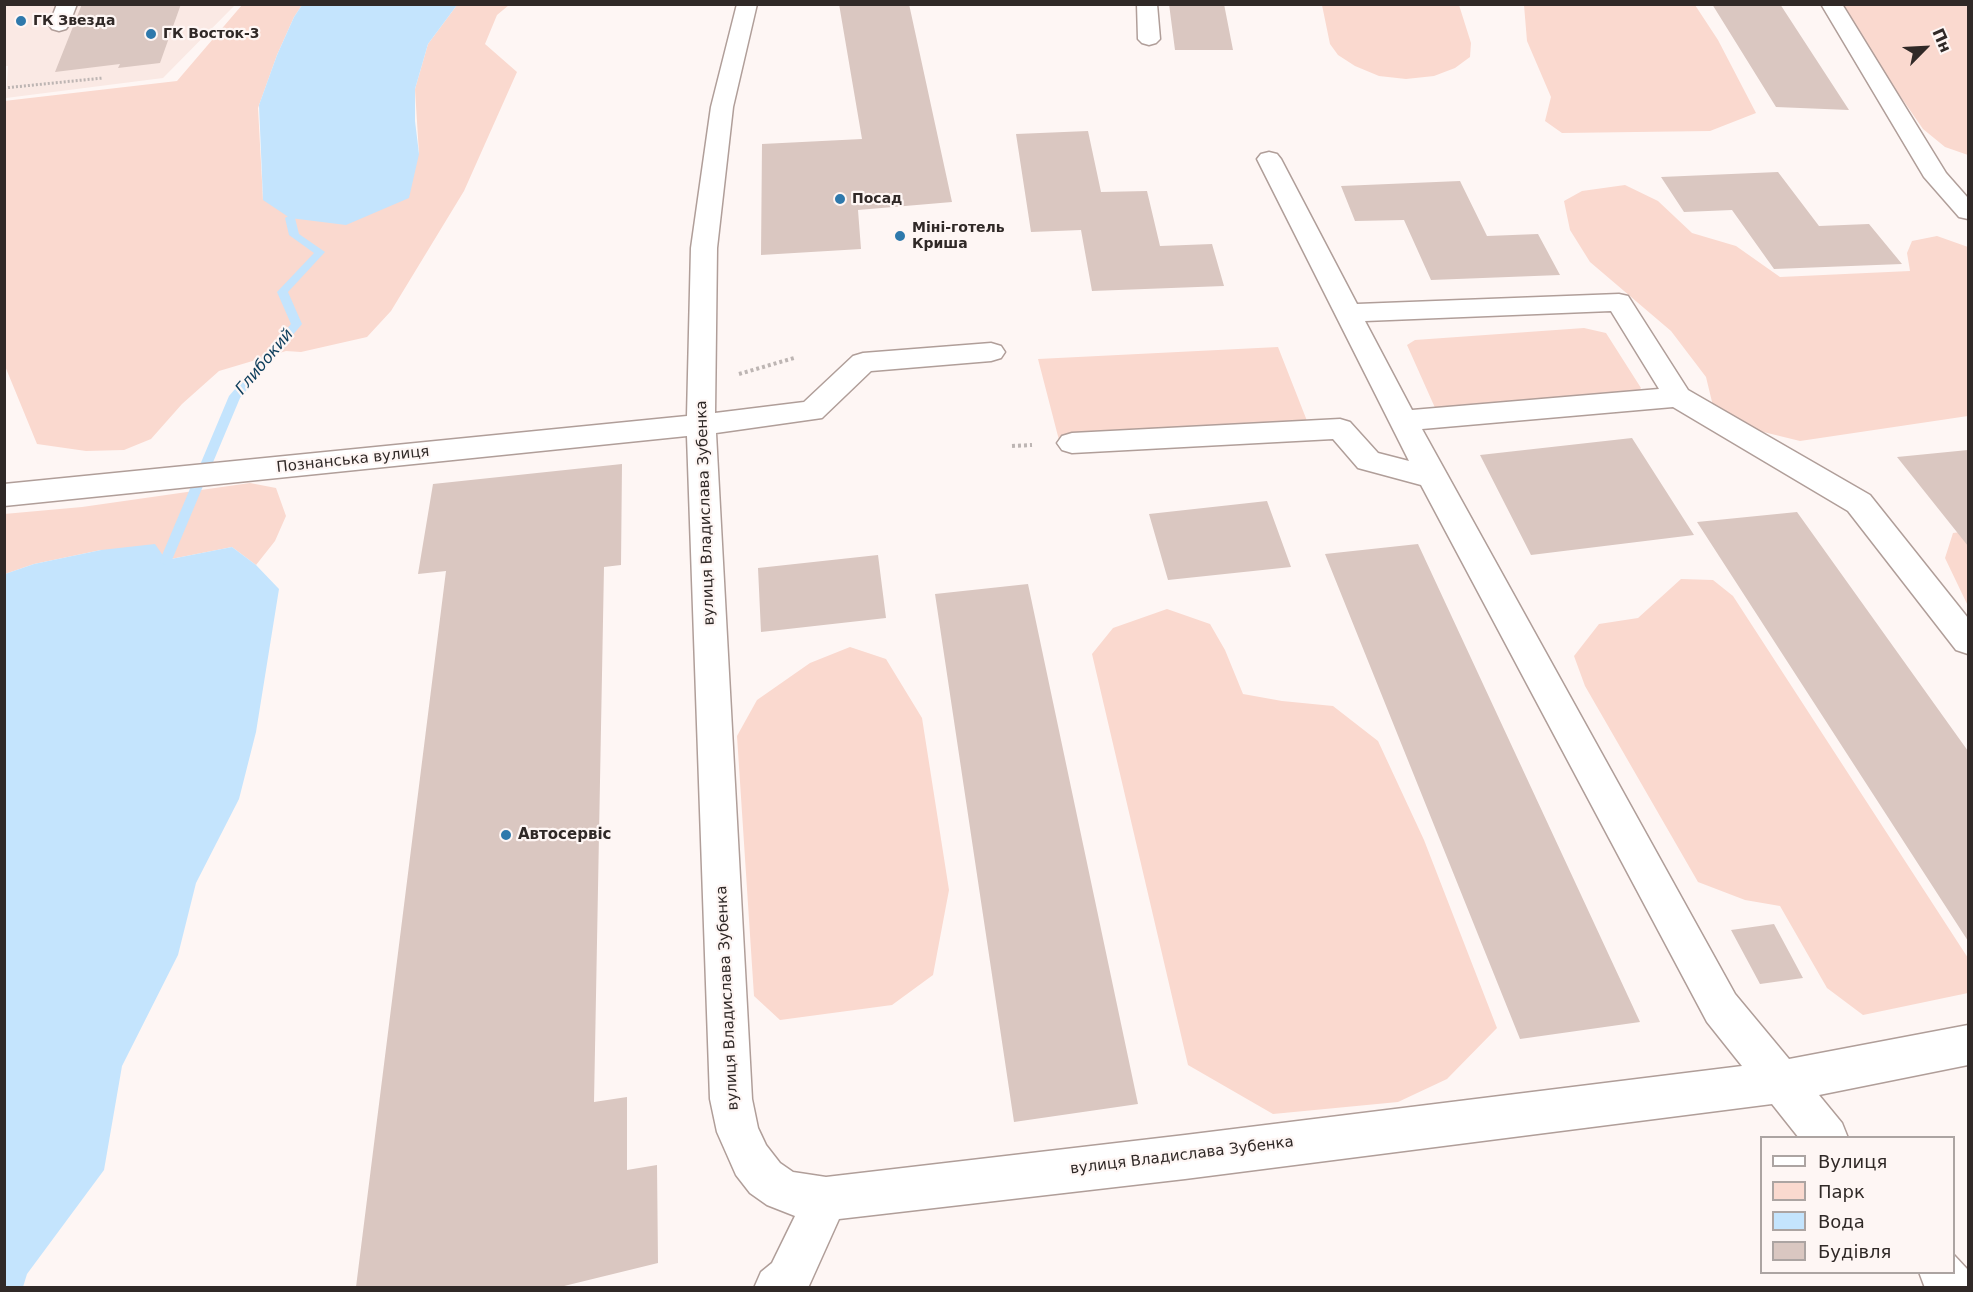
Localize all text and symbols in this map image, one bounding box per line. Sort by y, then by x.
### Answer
place label: ГК Звезда [33,13,115,29]
marker: ГК Звезда [14,14,28,28]
north arrow [1895,18,1955,78]
text: Пн [1928,25,1956,56]
place label: ГК Восток-3 [163,26,260,42]
marker: ГК Восток-3 [144,27,158,41]
place label: Посад [852,191,902,207]
marker: Посад [833,192,847,206]
place label: Міні-готель Криша [912,220,1005,252]
marker: Міні-готель Криша [893,229,907,243]
water label: Глибокий [232,325,298,399]
street label: вулиця Владислава Зубенка [693,400,719,626]
street label: Познанська вулиця [276,443,430,477]
place label: Автосервіс [518,826,611,844]
marker: Автосервіс [499,828,513,842]
street label: вулиця Владислава Зубенка [713,885,743,1111]
street label: вулиця Владислава Зубенка [1069,1133,1295,1179]
legend [1760,1136,1955,1274]
text: Вулиця [1818,1151,1887,1172]
text: Парк [1818,1181,1865,1202]
text: Вода [1818,1211,1865,1232]
text: Будівля [1818,1241,1891,1262]

